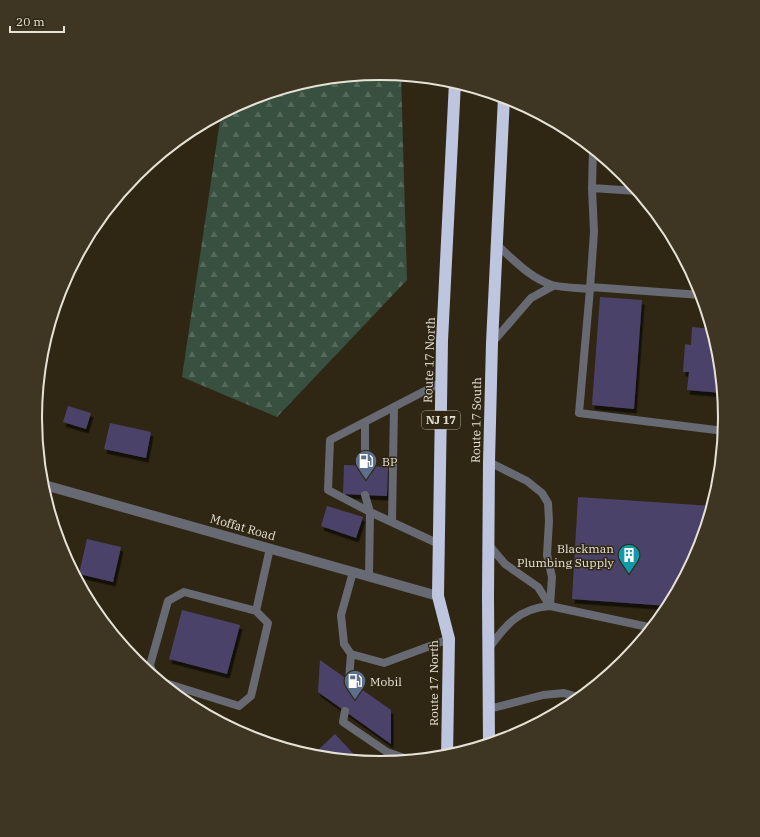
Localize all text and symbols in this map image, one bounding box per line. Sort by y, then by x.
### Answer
scale bar [10,8,64,34]
text: 20 m [16,14,45,29]
street label: Route 17 North [420,316,438,403]
street label: Route 17 South [468,377,484,463]
road number: NJ 17 [422,411,460,429]
fuel station icon: BP [353,448,379,481]
place label: BP [382,454,398,469]
street label: Moffat Road [209,510,277,544]
place label: Blackman Plumbing Supply [517,541,615,570]
building icon: Blackman Plumbing Supply [616,542,642,575]
street label: Route 17 North [426,640,441,726]
fuel station icon: Mobil [342,668,368,701]
place label: Mobil [370,674,402,689]

